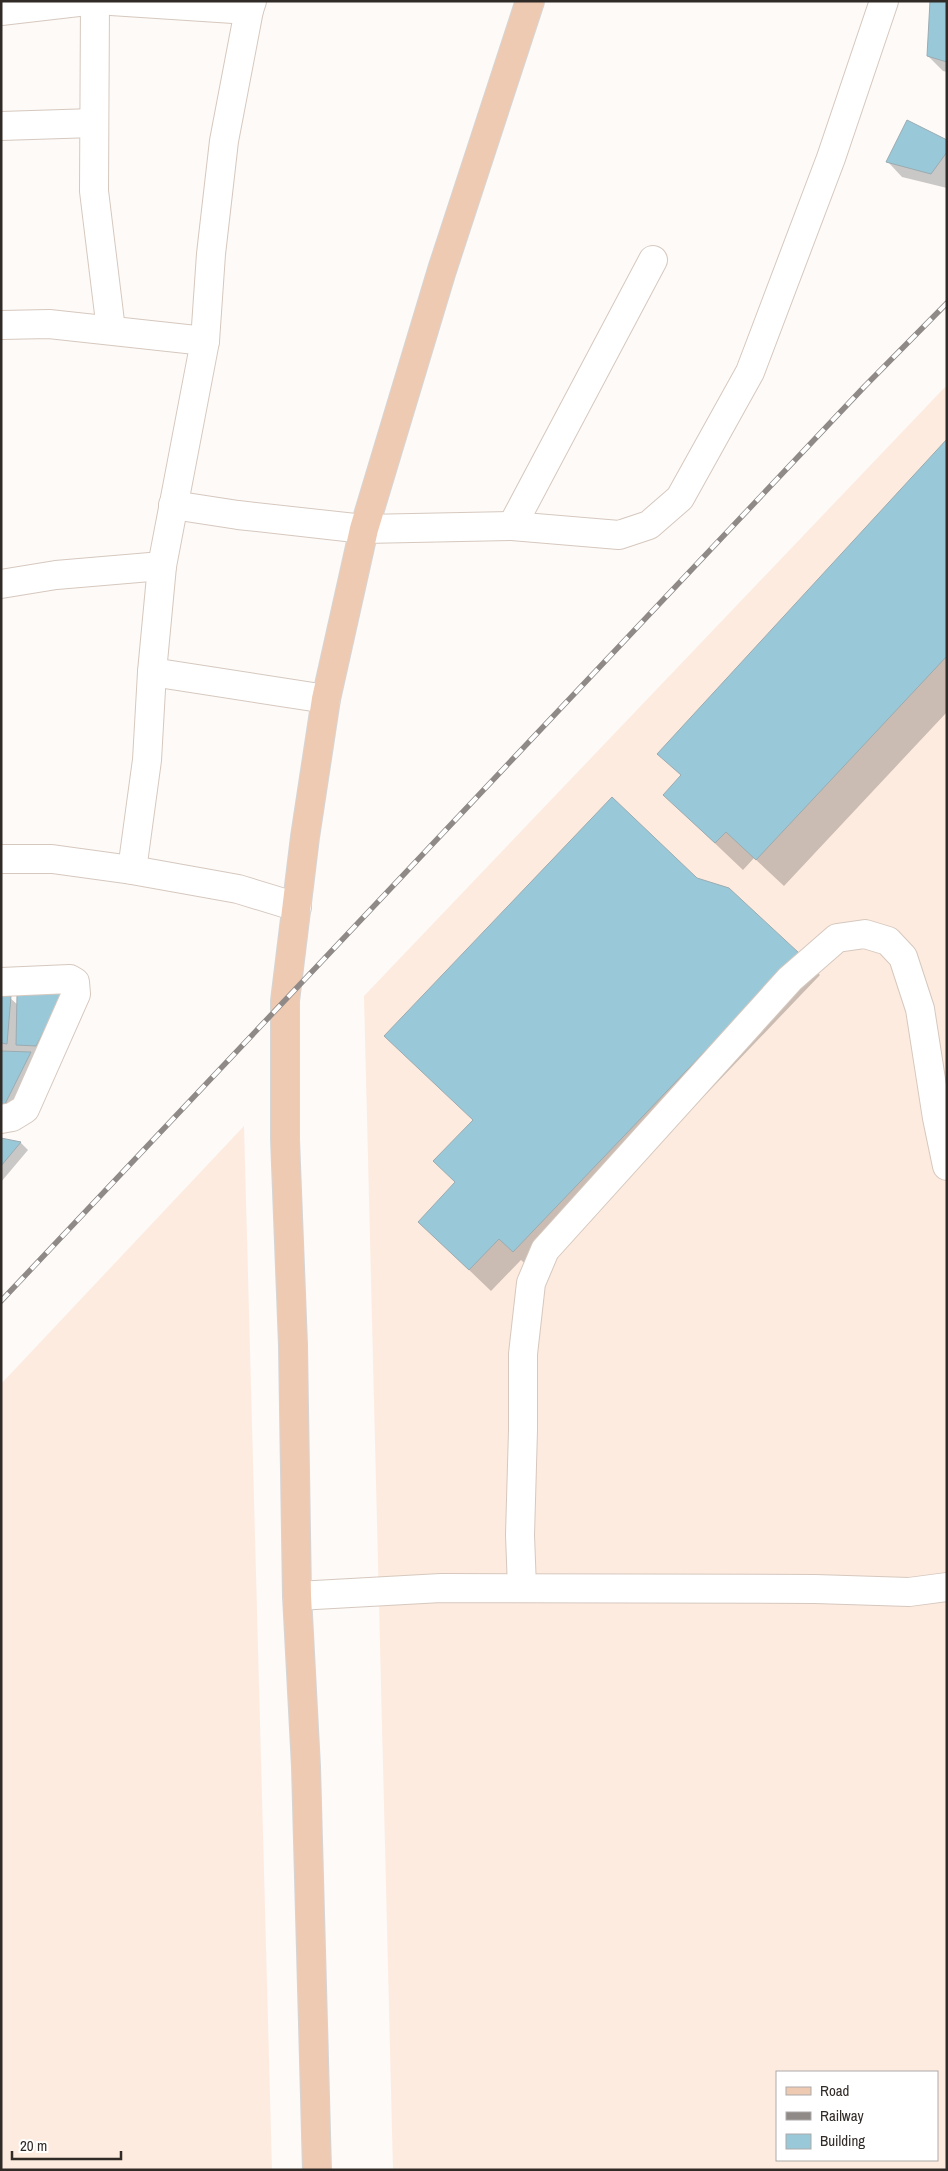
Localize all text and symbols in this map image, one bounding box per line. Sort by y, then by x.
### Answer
legend [776,2071,938,2161]
text: Road [820,2080,849,2101]
text: Railway [820,2105,865,2126]
scale bar [12,2128,121,2160]
text: Building [820,2130,865,2151]
text: 20 m [20,2135,47,2156]

